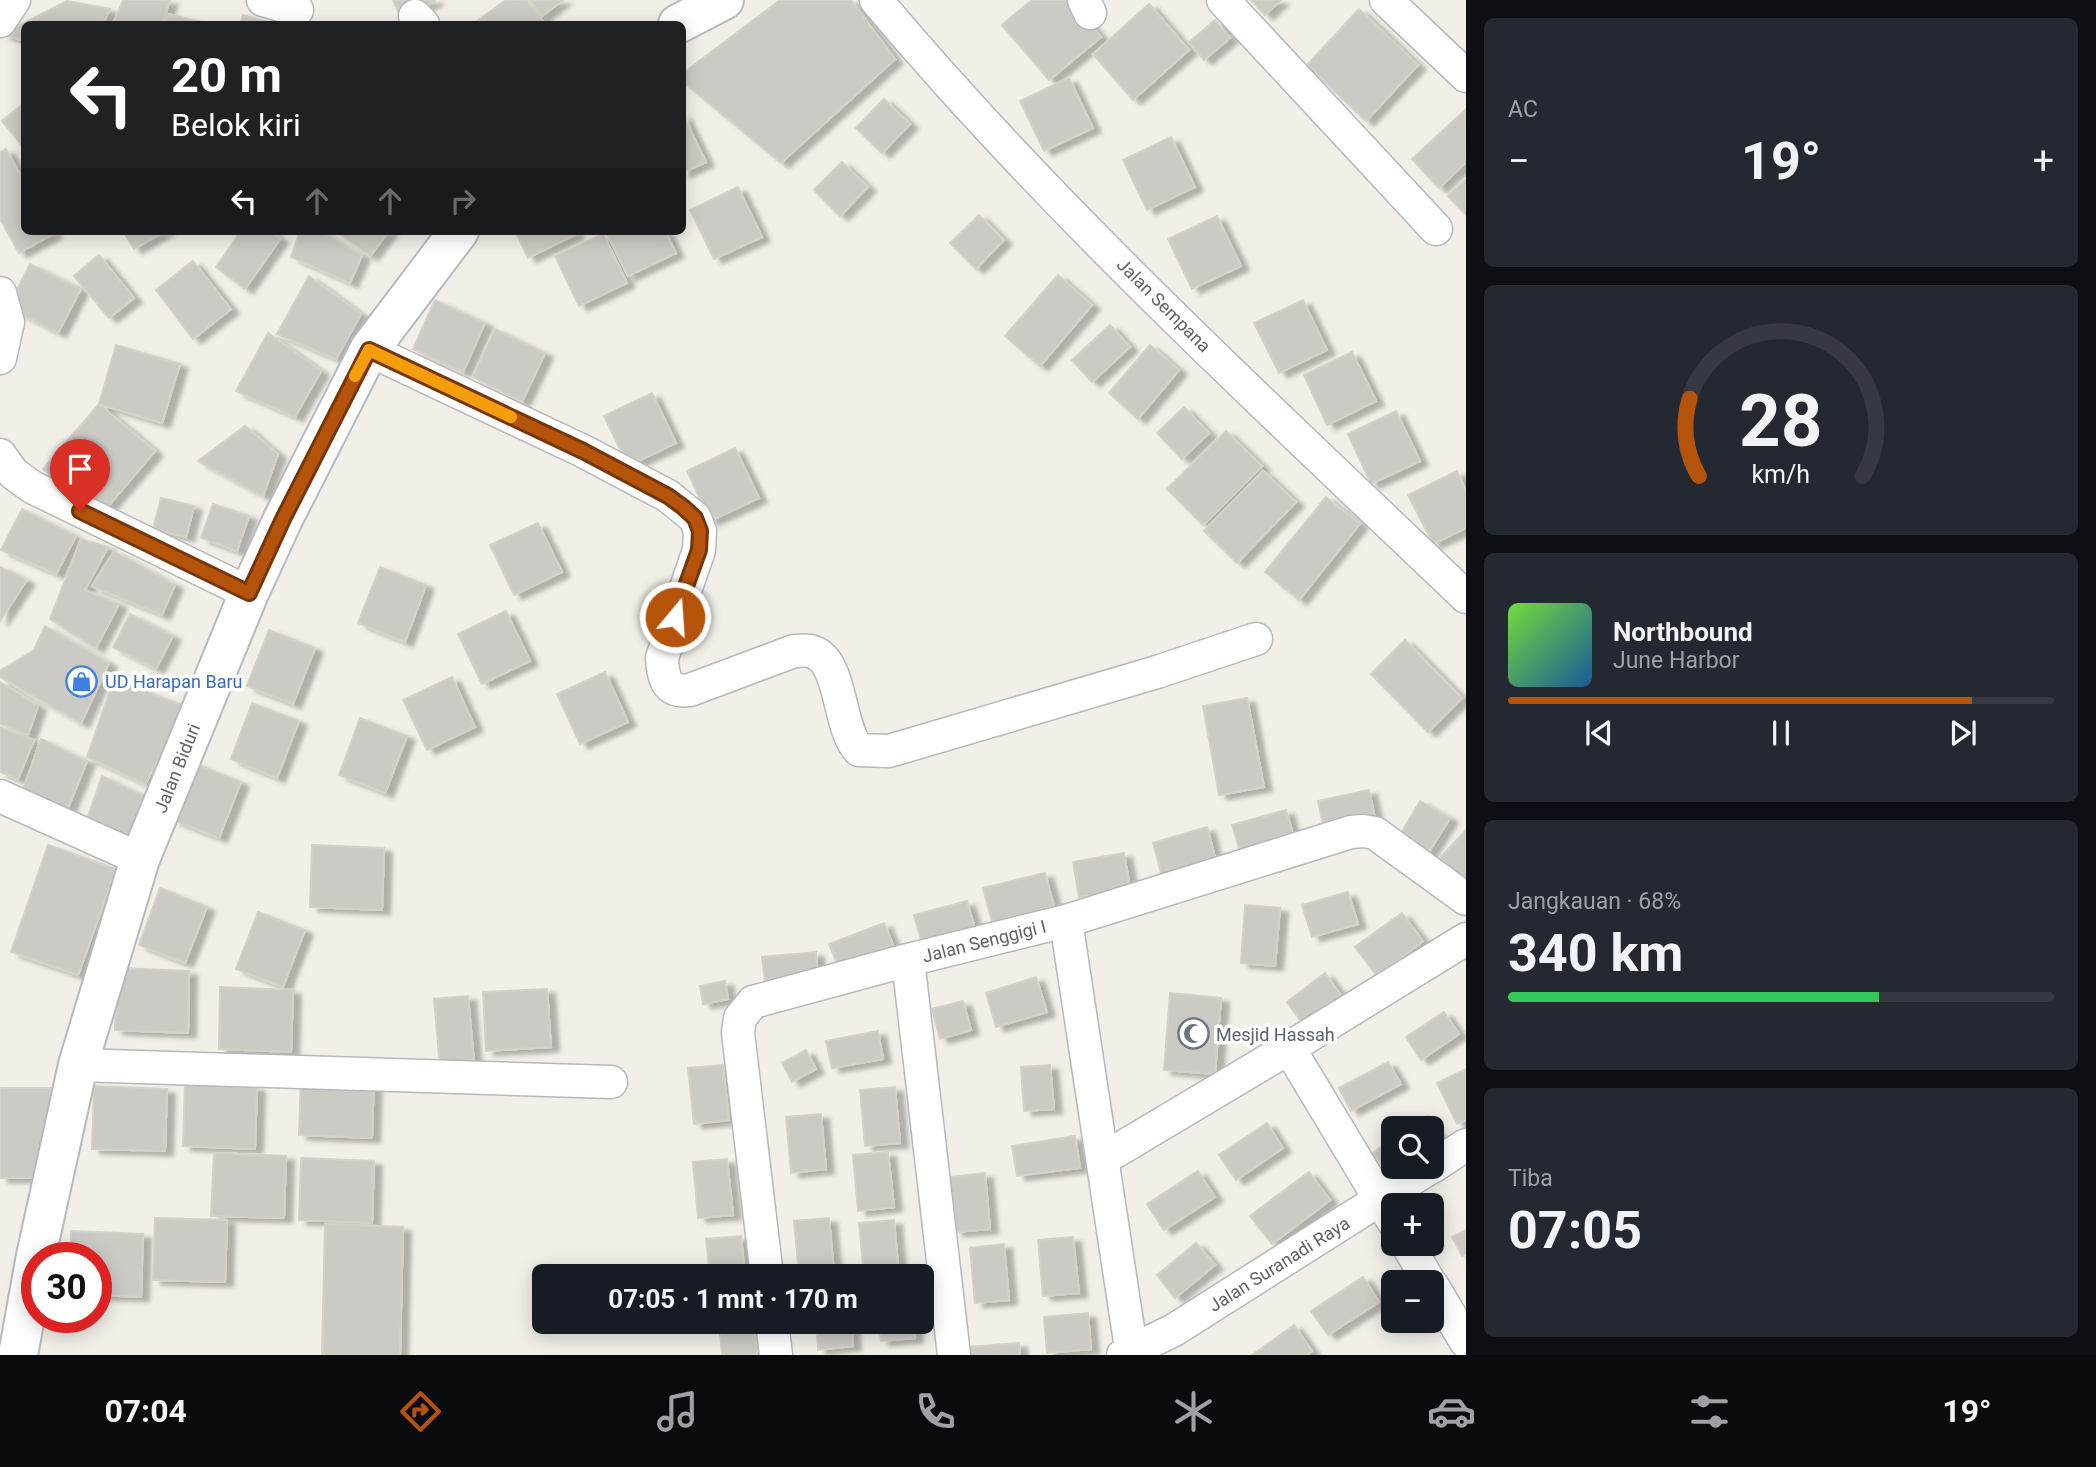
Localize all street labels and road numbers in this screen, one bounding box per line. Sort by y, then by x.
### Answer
street label: Jalan Sempana [1113,254,1215,356]
street label: Jalan Biduri [150,720,204,816]
street label: Jalan Senggigi I [920,915,1048,967]
street label: Jalan Suranadi Raya [1205,1212,1353,1316]

